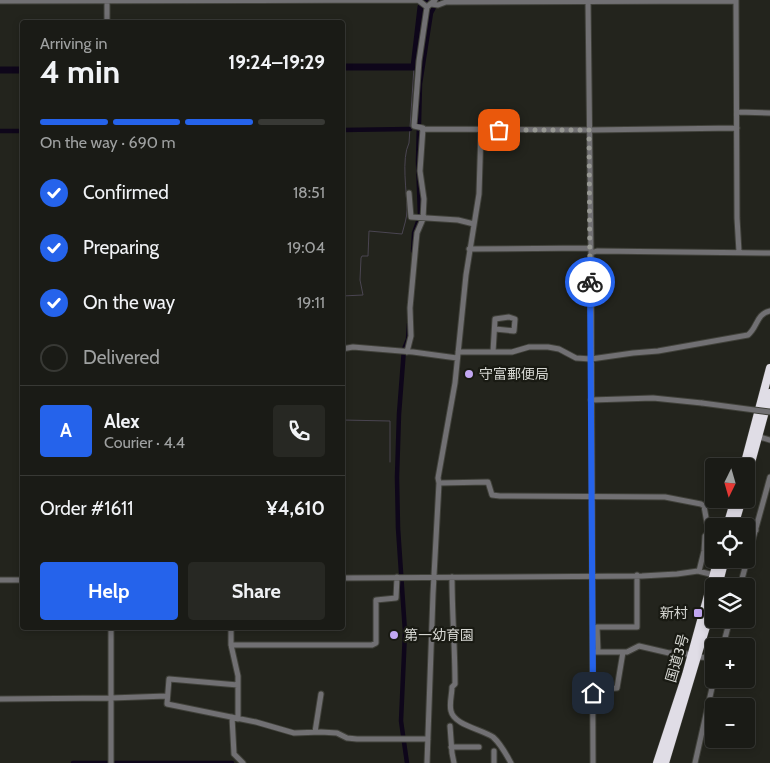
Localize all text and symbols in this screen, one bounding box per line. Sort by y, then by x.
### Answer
text: Arriving in [40,34,107,53]
text: 19:24–19:29 [228,51,325,74]
text: 4 min [40,52,120,91]
pin [478,109,520,151]
icon: bag [485,116,513,144]
text: On the way · 690 m [40,133,176,152]
icon: check [40,179,68,207]
text: Confirmed [83,181,169,204]
text: 18:51 [293,183,325,202]
icon: check [40,234,68,262]
text: Preparing [83,236,159,259]
text: 19:04 [287,238,325,257]
courier [565,257,615,307]
icon: bike [576,268,604,296]
icon: check [40,289,68,317]
text: On the way [83,291,175,314]
text: 19:11 [297,293,325,312]
text: Delivered [83,346,160,369]
place label: 守富郵便局 [479,365,549,383]
marker: 守富郵便局 [463,368,475,380]
button: phone [273,405,325,457]
text: Alex [104,410,140,433]
text: A [60,419,72,442]
text: Courier · 4.4 [104,433,185,452]
north arrow [705,458,755,508]
map controls [705,458,755,748]
text: Order #1611 [40,497,133,520]
text: ¥4,610 [266,497,325,520]
button: locate [705,518,755,568]
button: Help [40,562,178,620]
button: Share [188,562,325,620]
button: layers [705,578,755,628]
place label: 新村 [660,604,688,622]
marker: 新村 [692,607,704,619]
place label: 第一幼育園 [404,626,474,644]
marker: 第一幼育園 [388,629,400,641]
street label: 国道3号 [662,632,692,684]
button: + [705,638,755,688]
pin [572,672,614,714]
icon: home [579,679,607,707]
button: − [705,698,755,748]

